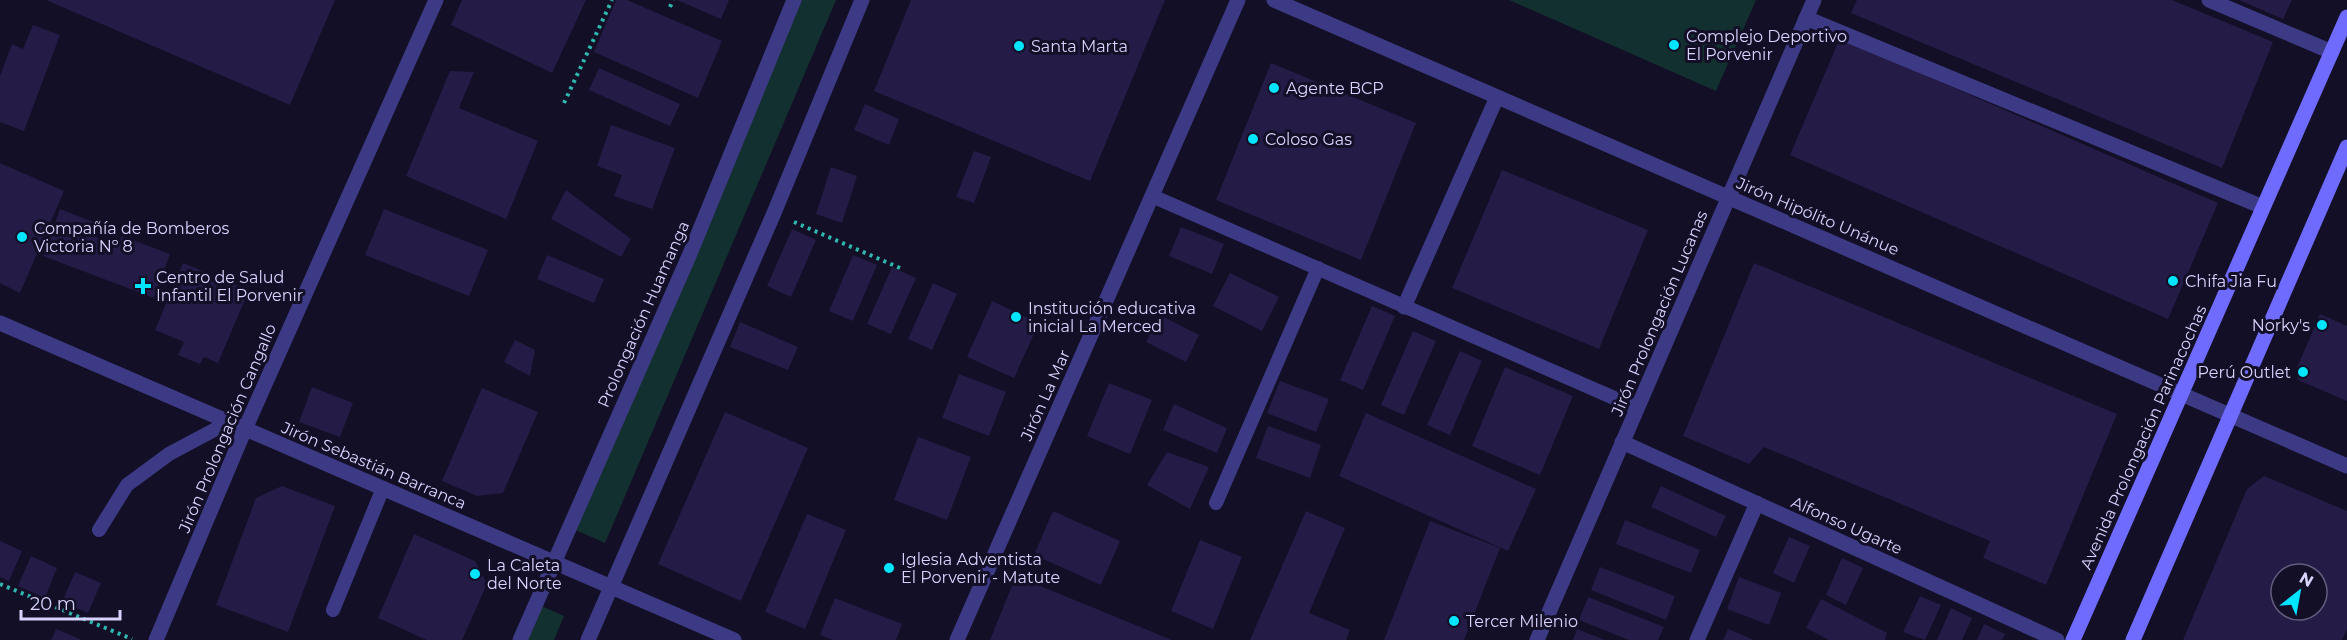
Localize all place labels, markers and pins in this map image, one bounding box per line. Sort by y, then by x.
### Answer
place label: Complejo Deportivo El Porvenir [1686,27,1847,64]
place label: Santa Marta [1031,37,1128,56]
marker: Complejo Deportivo El Porvenir [1667,38,1681,52]
marker: Santa Marta [1012,39,1026,53]
place label: Agente BCP [1286,79,1384,98]
marker: Agente BCP [1267,81,1281,95]
place label: Coloso Gas [1265,130,1352,149]
marker: Coloso Gas [1246,132,1260,146]
place label: Compañía de Bomberos Victoria Nº 8 [34,219,230,256]
marker: Compañía de Bomberos Victoria Nº 8 [15,230,29,244]
place label: Centro de Salud Infantil El Porvenir [156,268,303,305]
place label: Chifa Jia Fu [2185,272,2277,291]
marker: Chifa Jia Fu [2166,274,2180,288]
marker: Centro de Salud Infantil El Porvenir [134,277,152,295]
place label: Institución educativa inicial La Merced [1028,299,1196,336]
marker: Institución educativa inicial La Merced [1009,310,1023,324]
place label: Norky's [2252,316,2310,335]
marker: Norky's [2315,318,2329,332]
place label: Perú Outlet [2198,363,2291,382]
marker: Perú Outlet [2296,365,2310,379]
place label: Iglesia Adventista El Porvenir - Matute [901,550,1060,587]
place label: La Caleta del Norte [487,556,562,593]
marker: Iglesia Adventista El Porvenir - Matute [882,561,896,575]
marker: La Caleta del Norte [468,567,482,581]
place label: Tercer Milenio [1466,612,1578,631]
marker: Tercer Milenio [1447,614,1461,628]

